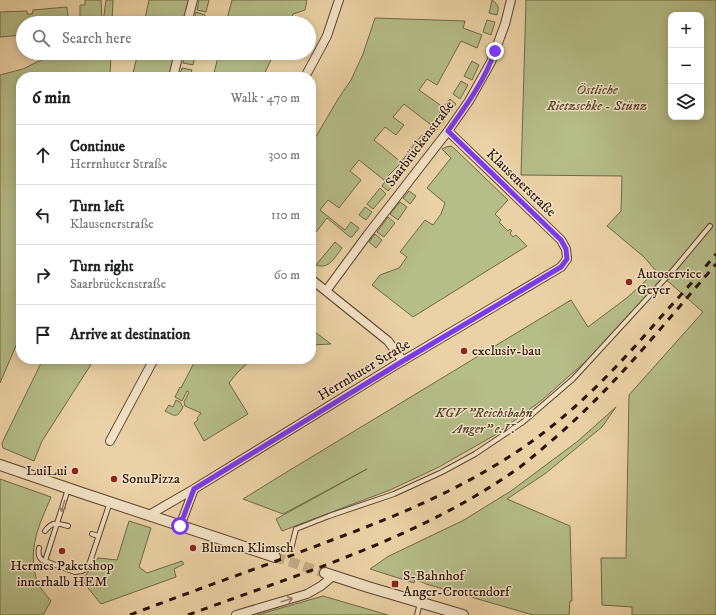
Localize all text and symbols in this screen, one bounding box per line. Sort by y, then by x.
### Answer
map controls [668,12,704,120]
button: + [668,12,704,48]
search box [16,16,316,60]
icon: search [30,27,52,49]
text: Search here [62,29,131,48]
route end [486,42,504,60]
button: − [668,48,704,84]
park label: Östliche Rietzschke - Stünz [546,81,647,115]
button: layers [668,84,704,120]
text: 6 min [32,87,71,109]
text: Walk · 470 m [231,90,300,106]
street label: Saarbrückenstraße [382,97,458,191]
text: Continue [70,137,125,156]
icon: ahead [32,144,54,166]
street label: Klausenerstraße [482,145,560,221]
text: 300 m [269,147,300,163]
text: Herrnhuter Straße [70,156,167,172]
text: Turn left [70,197,124,216]
icon: left [32,204,54,226]
text: 110 m [271,207,300,223]
text: Klausenerstraße [70,216,154,232]
text: Turn right [70,257,133,276]
icon: right [32,264,54,286]
place label: Autoservice Geyer [637,265,702,299]
text: 60 m [274,267,300,283]
text: Saarbrückenstraße [70,276,166,292]
marker: Autoservice Geyer [624,277,634,287]
icon: arrive [32,324,54,346]
text: Arrive at destination [70,325,190,344]
street label: Herrnhuter Straße [314,335,414,405]
place label: exclusiv-bau [472,342,541,360]
marker: exclusiv-bau [459,346,469,356]
park label: KGV "Reichsbahn Anger" e.V. [434,404,533,438]
place label: LuiLui [26,462,67,480]
marker: LuiLui [70,466,80,476]
place label: SonuPizza [122,470,180,488]
marker: SonuPizza [109,474,119,484]
one-way arrow [59,499,66,512]
route start [171,517,189,535]
place label: Blumen Klimsch [201,539,294,557]
marker: Blumen Klimsch [188,543,198,553]
marker: Hermes Paketshop innerhalb HEM [57,546,67,556]
place label: Hermes Paketshop innerhalb HEM [10,557,114,591]
place label: S-Bahnhof Anger-Crottendorf [403,567,512,601]
marker: S-Bahnhof Anger-Crottendorf [390,579,400,589]
one-way arrow [280,596,293,603]

